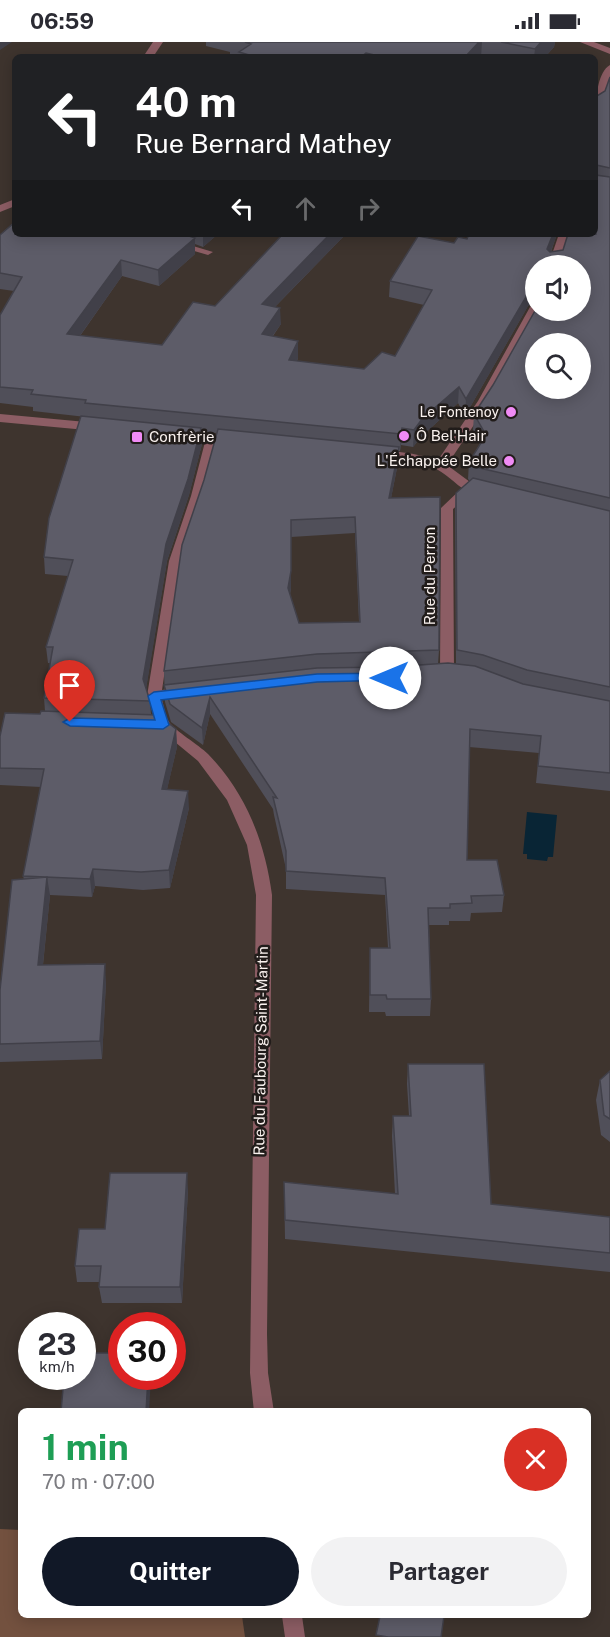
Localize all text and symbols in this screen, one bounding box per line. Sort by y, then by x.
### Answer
text: 06:59 [30,8,94,34]
text: 40 m [135,77,237,126]
icon: left [36,78,114,156]
text: Rue Bernard Mathey [135,127,392,159]
icon: left [226,192,259,225]
icon: ahead [289,192,322,225]
icon: right [352,192,385,225]
map controls [525,255,591,399]
button: sound [525,255,591,321]
button: search [525,333,591,399]
place label: Le Fontenoy [420,404,499,420]
marker: Le Fontenoy [504,405,518,419]
place label: Ô Bel'Hair [416,427,486,444]
place label: Confrèrie [149,428,214,445]
marker: Ô Bel'Hair [397,429,411,443]
marker: Confrèrie [130,430,144,444]
place label: L'Échappée Belle [376,452,497,469]
marker: L'Échappée Belle [502,454,516,468]
street label: Rue du Perron [421,527,438,625]
position arrow [358,646,422,710]
pin [44,660,95,722]
icon: arrive [53,669,86,702]
street label: Rue du Faubourg Saint-Martin [250,946,271,1156]
speed limit sign: 30 [108,1312,186,1390]
text: 23 [37,1326,77,1362]
text: km/h [39,1358,75,1375]
text: 1 min [42,1426,129,1468]
button: close [504,1428,567,1491]
text: 70 m · 07:00 [42,1470,155,1494]
button: Quitter [42,1537,299,1606]
button: Partager [311,1537,567,1606]

